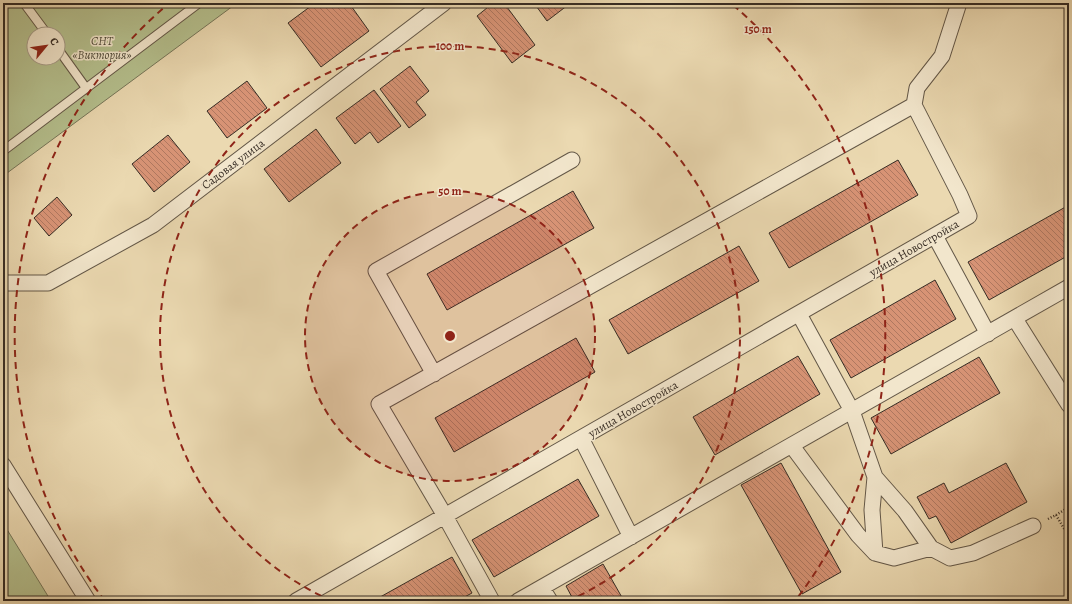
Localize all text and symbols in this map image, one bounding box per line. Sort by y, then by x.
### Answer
text: 150 m [744,21,772,37]
north arrow [26,26,66,66]
park label: СНТ «Виктория» [73,33,131,63]
text: С [46,35,63,48]
text: 100 m [436,38,464,54]
street label: Садовая улица [198,135,268,193]
text: 50 m [438,183,462,199]
street label: улица Новостройка [865,216,962,281]
centre of rings [443,329,457,343]
street label: улица Новостройка [584,377,681,442]

